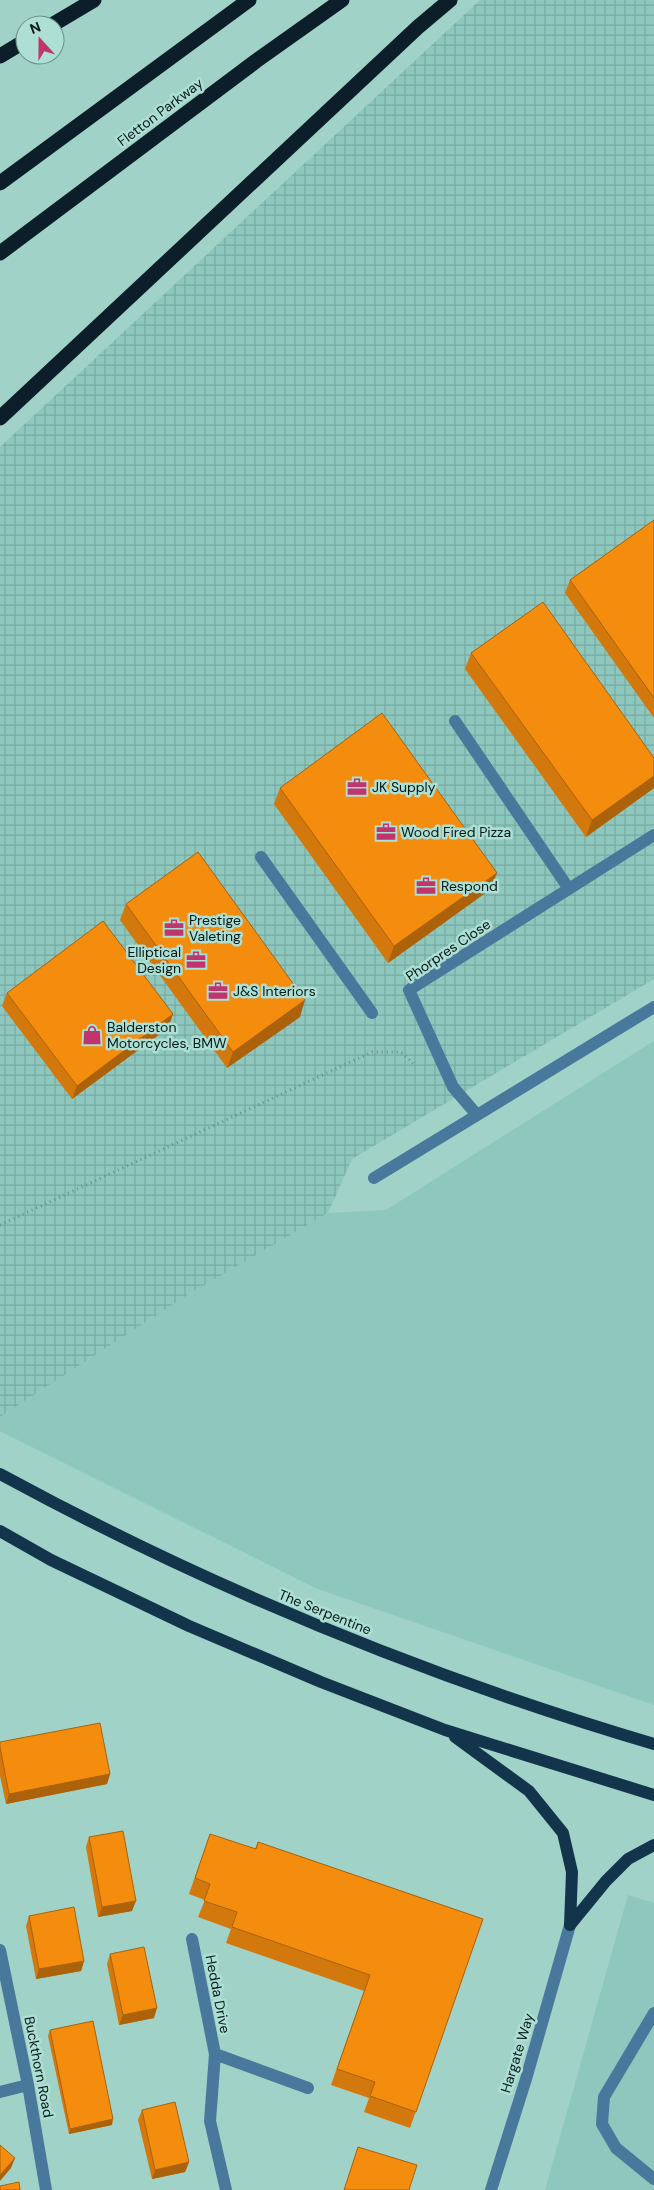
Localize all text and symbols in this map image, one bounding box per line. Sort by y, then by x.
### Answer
north arrow [15,15,65,65]
text: N [27,18,43,38]
street label: Fletton Parkway [114,74,206,150]
office icon: JK Supply [346,776,368,798]
place label: JK Supply [372,778,436,796]
office icon: Wood Fired Pizza [375,821,397,843]
place label: Wood Fired Pizza [401,823,511,841]
office icon: Respond [415,875,437,897]
place label: Respond [441,877,498,895]
place label: Prestige Valeting [189,911,241,945]
street label: Phorpres Close [402,915,494,985]
office icon: Prestige Valeting [163,917,185,939]
place label: Elliptical Design [127,943,181,977]
office icon: Elliptical Design [185,949,207,971]
office icon: J&S Interiors [207,980,229,1002]
place label: J&S Interiors [233,982,316,1000]
place label: Balderston Motorcycles, BMW [107,1018,227,1052]
shop icon: Balderston Motorcycles, BMW [81,1024,103,1046]
street label: The Serpentine [276,1585,374,1639]
street label: Hedda Drive [202,1953,234,2035]
street label: Hargate Way [496,2011,538,2095]
street label: Buckthorn Road [20,2015,58,2119]

